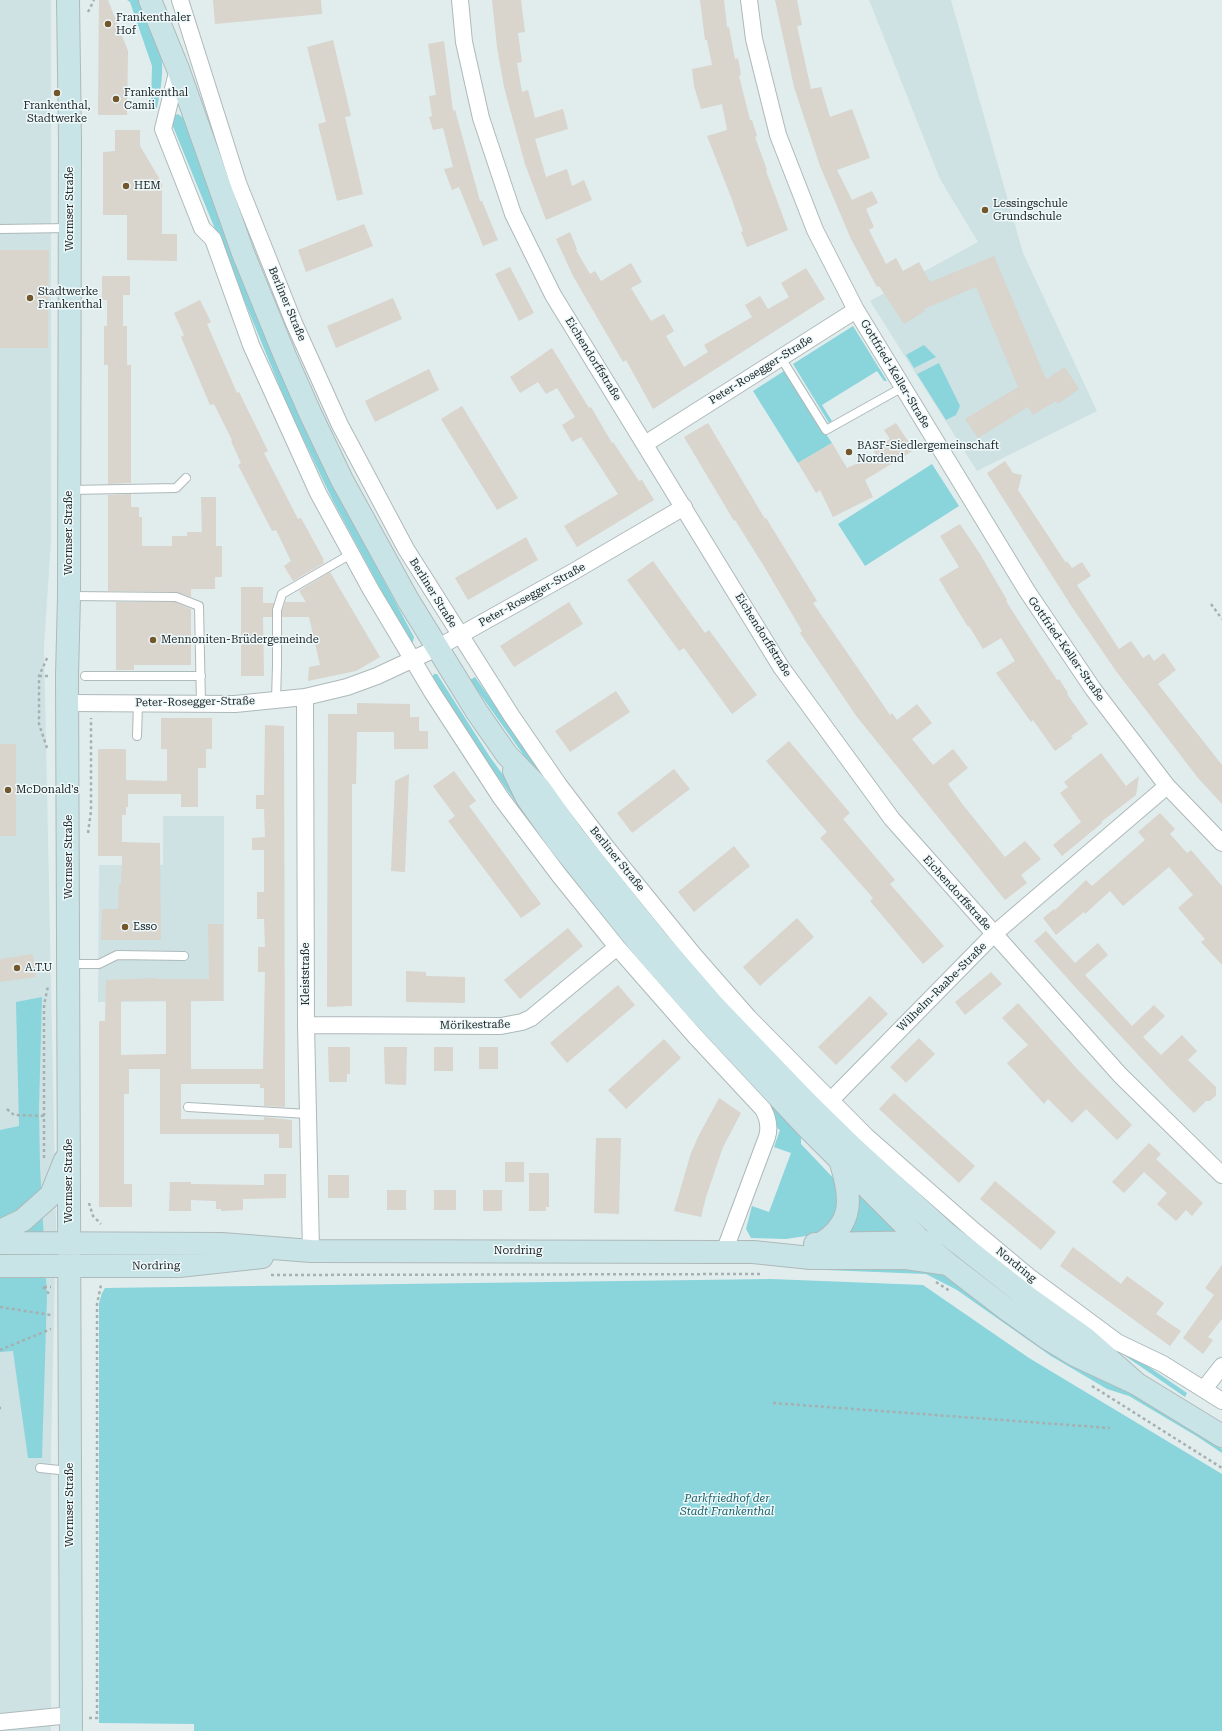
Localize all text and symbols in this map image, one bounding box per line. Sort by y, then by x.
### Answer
place label: Frankenthaler Hof [116,11,191,37]
marker: Frankenthaler Hof [103,19,113,29]
place label: Frankenthal Camii [124,86,188,112]
marker: Frankenthal, Stadtwerke [52,88,62,98]
marker: Frankenthal Camii [111,94,121,104]
place label: Frankenthal, Stadtwerke [23,99,91,125]
street label: Wormser Straße [63,167,77,251]
place label: HEM [134,179,161,193]
marker: HEM [121,181,131,191]
place label: Lessingschule Grundschule [993,197,1068,223]
marker: Lessingschule Grundschule [980,205,990,215]
street label: Berliner Straße [265,265,309,343]
place label: Stadtwerke Frankenthal [38,285,102,311]
marker: Stadtwerke Frankenthal [25,293,35,303]
street label: Eichendorffstraße [562,315,624,403]
street label: Gottfried-Keller-Straße [857,317,933,431]
street label: Peter-Rosegger-Straße [707,333,815,407]
place label: BASF-Siedlergemeinschaft Nordend [857,439,999,465]
marker: BASF-Siedlergemeinschaft Nordend [844,447,854,457]
street label: Wormser Straße [62,491,76,575]
street label: Berliner Straße [406,556,460,630]
street label: Peter-Rosegger-Straße [476,560,588,630]
street label: Eichendorffstraße [732,591,794,679]
street label: Gottfried-Keller-Straße [1025,594,1107,704]
place label: Mennoniten-Brüdergemeinde [161,633,319,647]
marker: Mennoniten-Brüdergemeinde [148,635,158,645]
street label: Peter-Rosegger-Straße [135,694,255,710]
place label: McDonald's [16,783,79,797]
marker: McDonald's [3,785,13,795]
street label: Wormser Straße [62,815,76,899]
street label: Berliner Straße [587,824,647,894]
street label: Eichendorffstraße [920,853,994,933]
place label: Esso [133,920,157,934]
marker: Esso [120,922,130,932]
street label: Wilhelm-Raabe-Straße [895,940,989,1034]
street label: Kleiststraße [299,943,313,1005]
place label: A.T.U [25,961,52,975]
marker: A.T.U [12,963,22,973]
street label: Mörikestraße [440,1018,510,1032]
street label: Wormser Straße [62,1139,76,1223]
street label: Nordring [494,1244,542,1258]
street label: Nordring [993,1245,1039,1285]
street label: Nordring [132,1259,180,1273]
street label: Wormser Straße [63,1463,77,1547]
park label: Parkfriedhof der Stadt Frankenthal [680,1492,774,1518]

